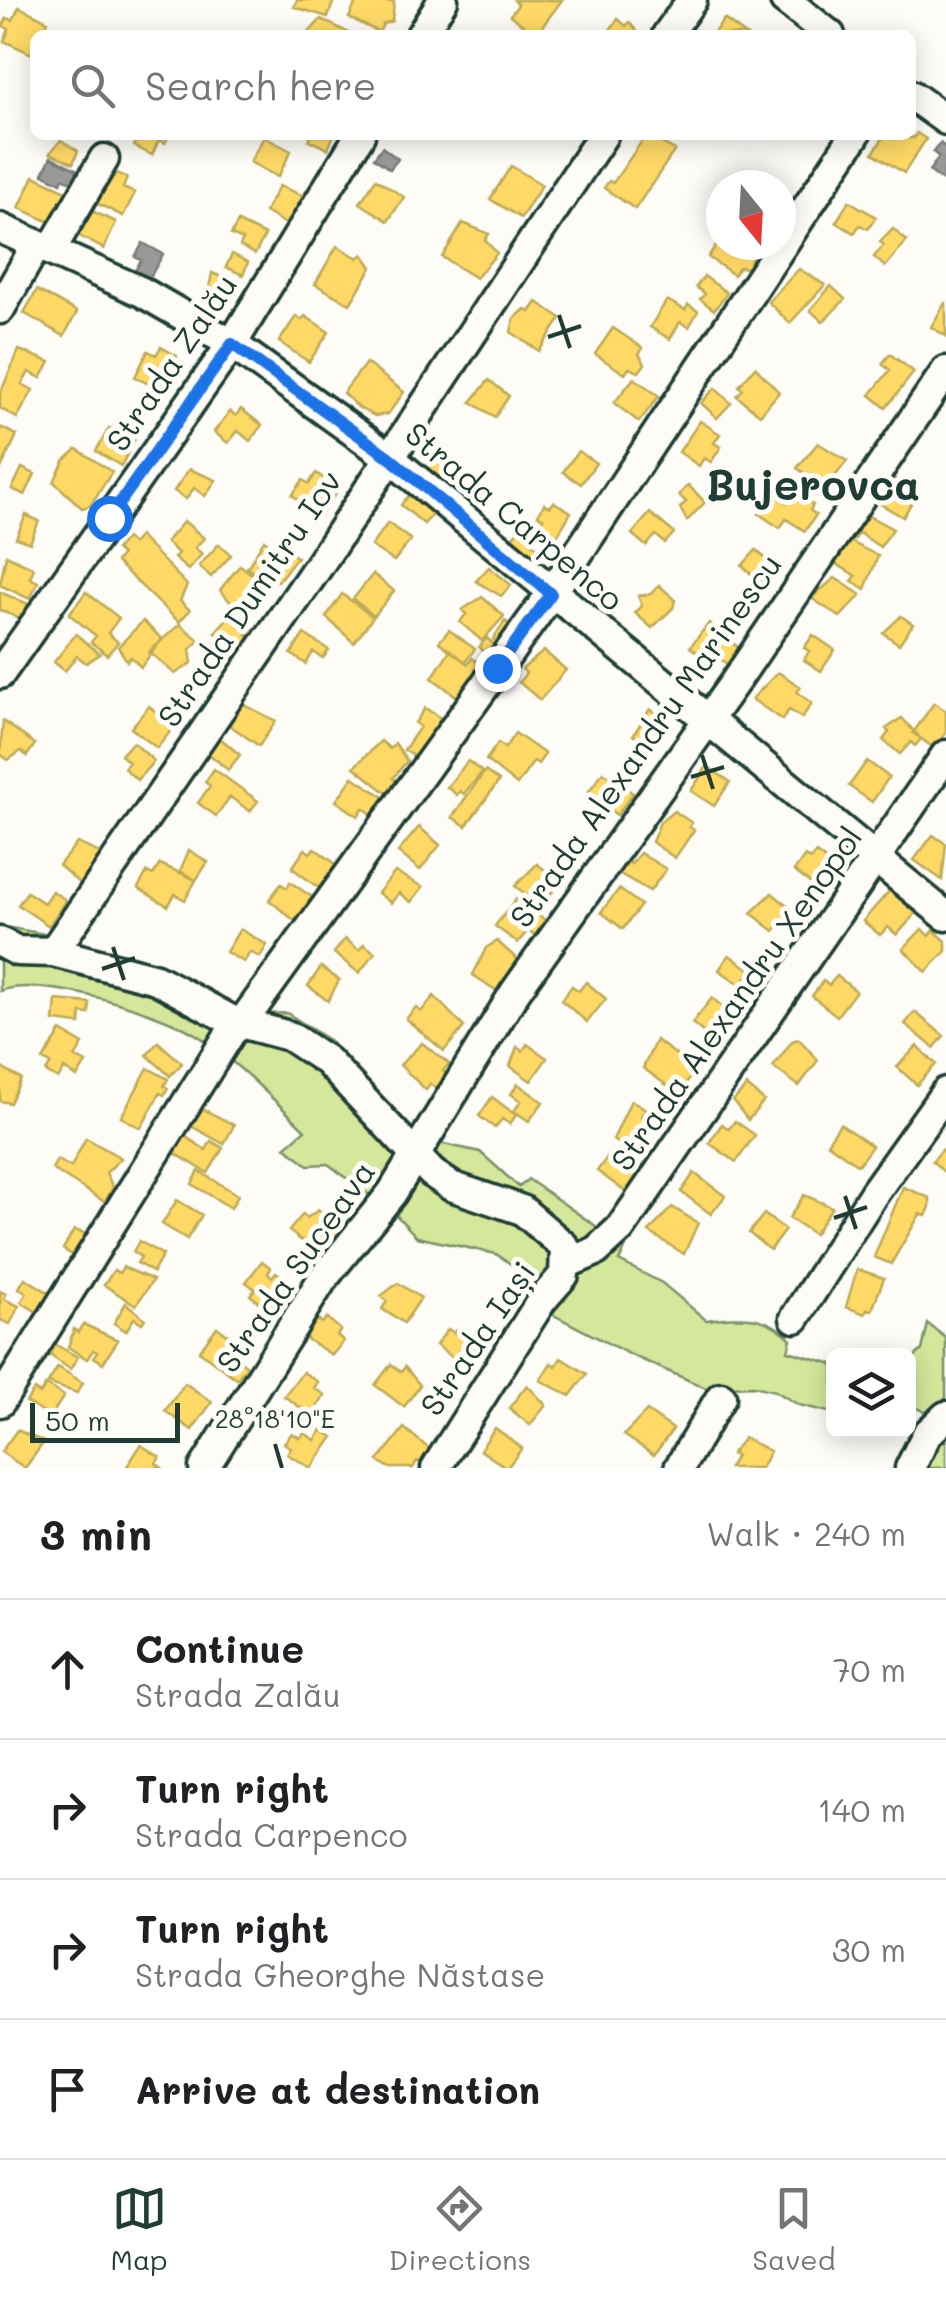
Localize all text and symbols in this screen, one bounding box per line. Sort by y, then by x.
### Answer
search box [30,30,916,140]
icon: search [65,58,120,113]
text: Search here [145,60,376,110]
north arrow [706,170,796,260]
street label: Strada Zalău [95,265,245,459]
street label: Strada Carpenco [397,412,633,619]
district label: Bujerovca [706,456,920,511]
street label: Strada Dumitru Iov [147,461,350,734]
route start [87,496,133,542]
street label: Strada Alexandru Marinescu [499,545,790,935]
route end [475,646,521,692]
street label: Strada Alexandru Xenopol [600,817,870,1178]
street label: Strada Suceava [206,1152,383,1380]
street label: Strada Iași [409,1252,544,1424]
map controls [826,1348,916,1438]
button: layers [826,1348,916,1438]
scale bar [30,1398,180,1442]
text: 50 m [45,1402,110,1438]
text: 28°18'10"E [215,1402,335,1434]
text: 3 min [40,1506,152,1561]
text: Walk · 240 m [706,1512,906,1554]
text: Continue [135,1623,304,1673]
icon: ahead [40,1642,95,1697]
text: 70 m [833,1648,906,1690]
text: Strada Zalău [135,1673,341,1715]
text: Turn right [135,1763,329,1813]
icon: right [40,1782,95,1837]
text: 140 m [817,1788,906,1830]
text: Strada Carpenco [135,1813,407,1855]
text: Turn right [135,1903,329,1953]
icon: right [40,1922,95,1977]
text: 30 m [832,1928,906,1970]
text: Strada Gheorghe Năstase [135,1953,545,1995]
icon: arrive [40,2062,95,2117]
text: Arrive at destination [135,2064,540,2114]
tab: Map [111,2181,168,2277]
tab: Directions [389,2181,531,2277]
tab: Saved [752,2181,835,2277]

